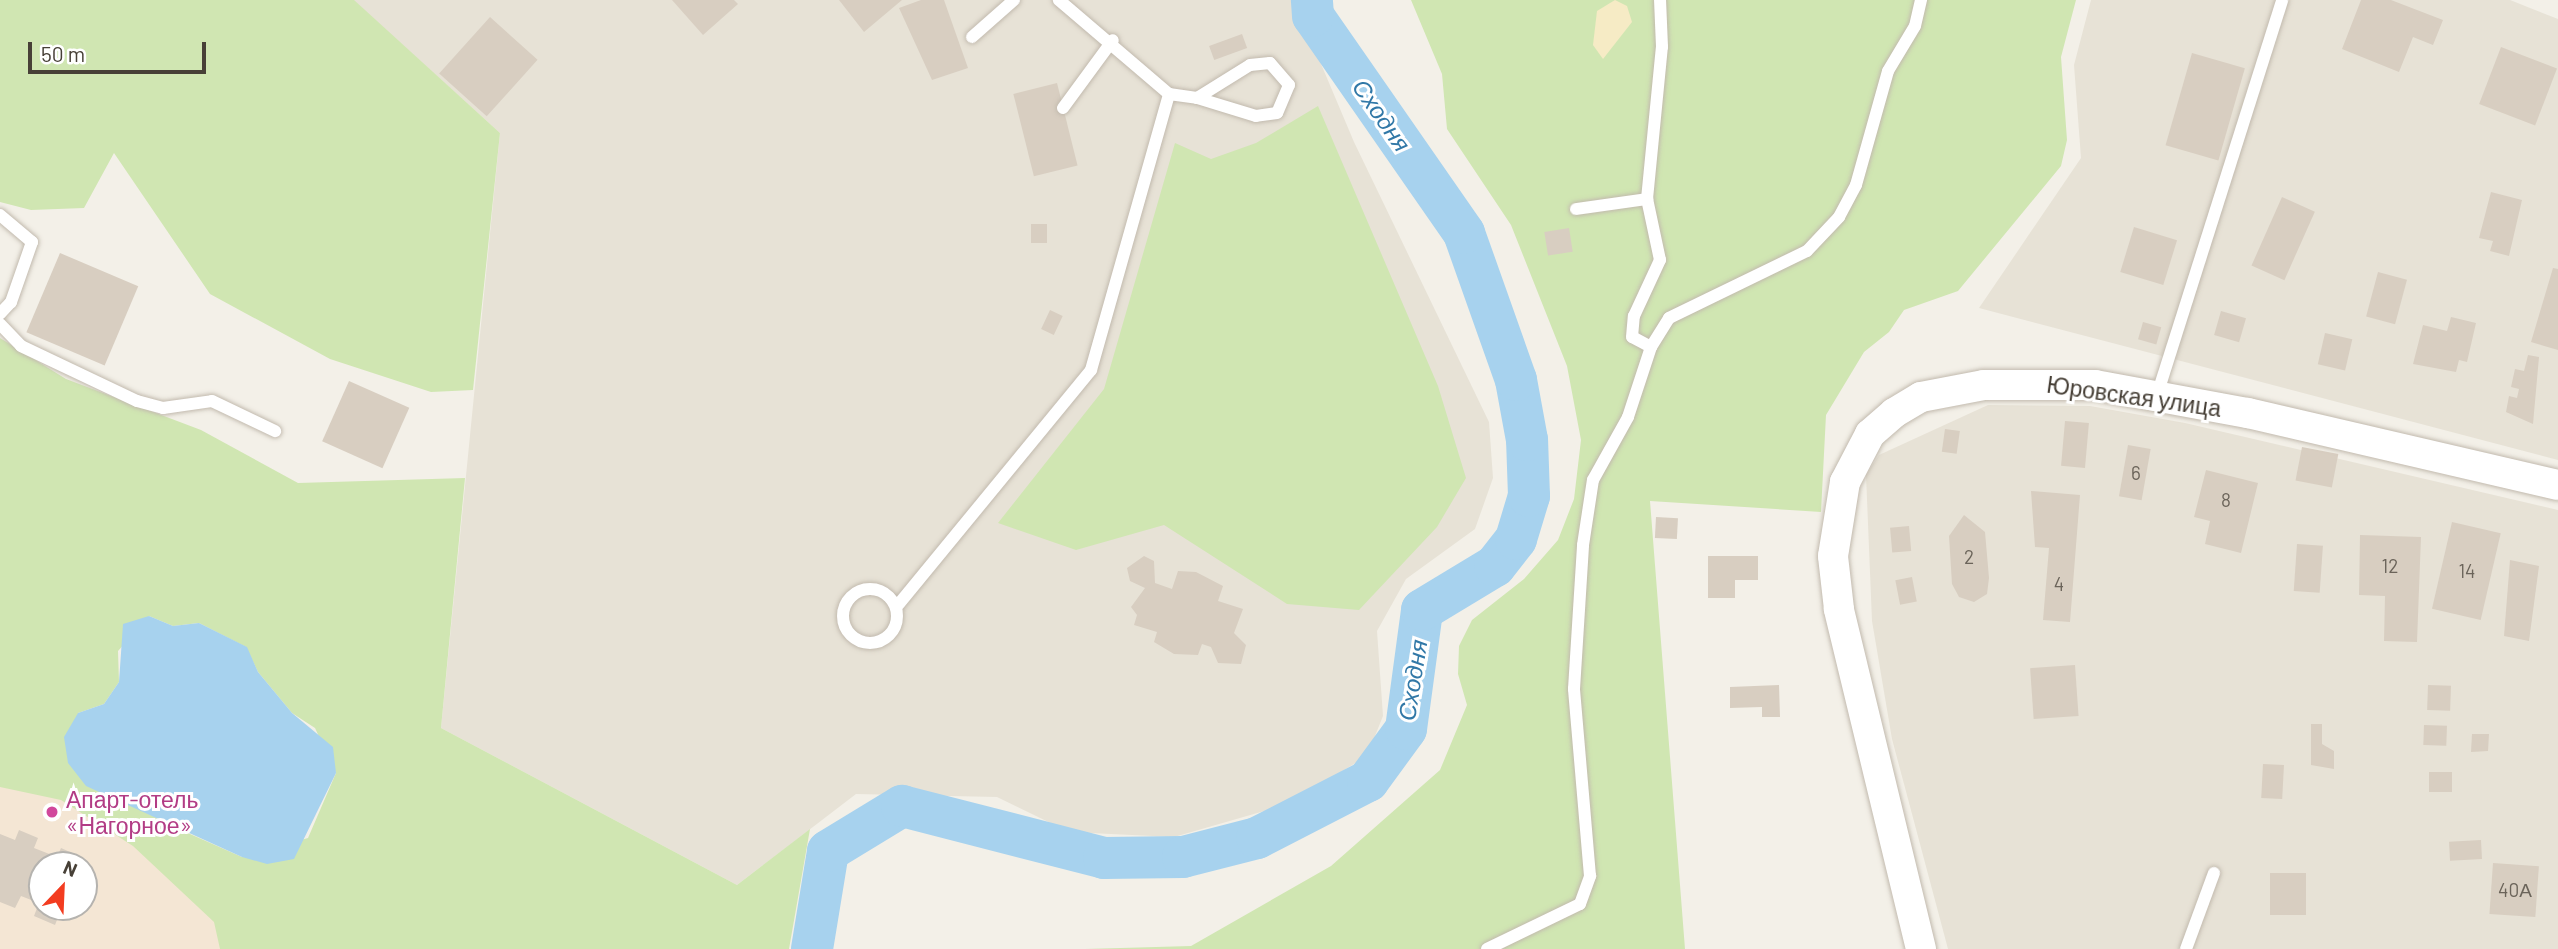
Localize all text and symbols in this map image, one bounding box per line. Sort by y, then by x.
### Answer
scale bar [32,28,210,72]
text: 50 m [41,41,85,66]
water label: Сходня [1347,73,1417,157]
street label: Юровская улица [2045,370,2223,422]
house number: 6 [2131,462,2141,484]
house number: 8 [2221,489,2231,511]
house number: 2 [1964,546,1974,568]
house number: 12 [2382,555,2398,577]
house number: 14 [2458,560,2476,582]
house number: 4 [2054,573,2064,595]
water label: Сходня [1391,637,1433,723]
place label: Апарт-отель «Нагорное» [66,785,198,839]
marker: Апарт-отель «Нагорное» [44,804,60,820]
north arrow [28,851,98,921]
text: N [60,855,81,881]
house number: 40А [2498,879,2532,901]

